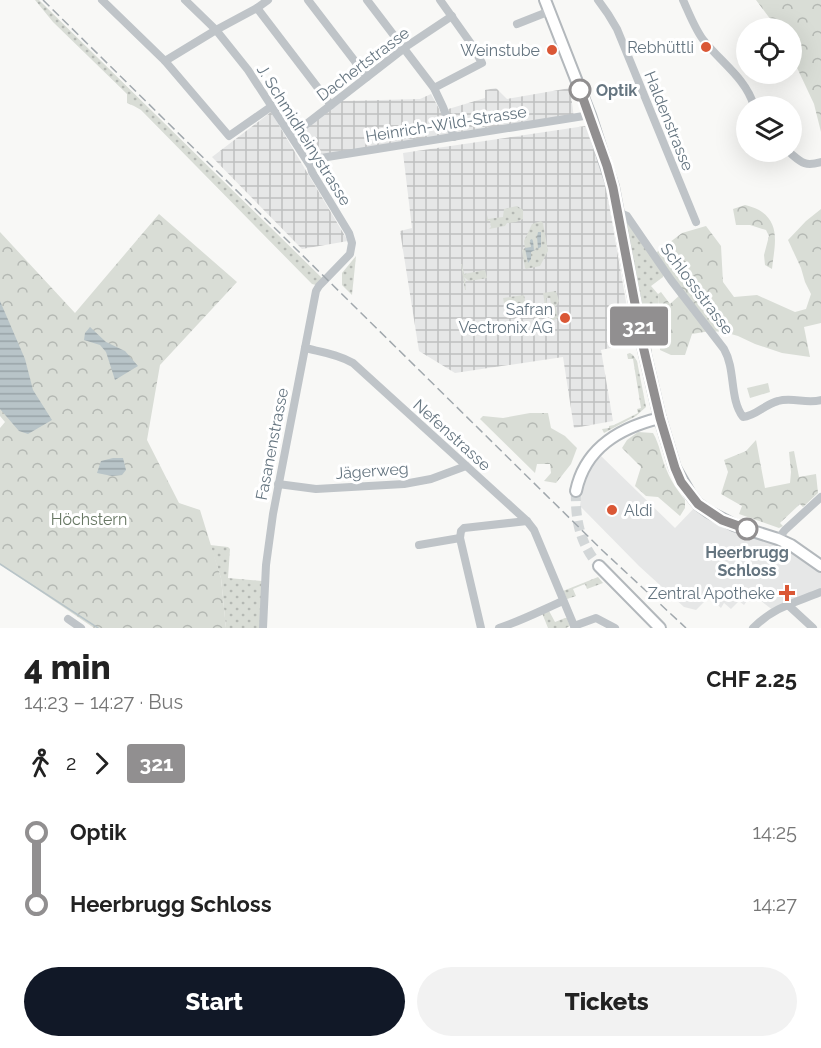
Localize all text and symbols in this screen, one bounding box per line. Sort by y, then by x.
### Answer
map controls [736,18,802,162]
button: locate [736,18,802,84]
street label: Dachertstrasse [313,23,413,105]
place label: Rebhüttli [627,38,694,57]
marker: Rebhüttli [699,40,713,54]
place label: Weinstube [460,41,540,60]
marker: Weinstube [545,43,559,57]
street label: J. Schmidheinystrasse [253,61,355,209]
street label: Haldenstrasse [640,68,698,174]
marker: Optik [569,79,591,101]
place label: Optik [596,81,637,100]
button: layers [736,96,802,162]
street label: Heinrich-Wild-Strasse [364,102,528,146]
street label: Schlossstrasse [656,240,738,338]
place label: Safran Vectronix AG [458,300,553,337]
line badge: 321 [604,306,674,346]
marker: Safran Vectronix AG [558,311,572,325]
text: 321 [622,314,656,339]
street label: Fasanenstrasse [252,386,292,502]
street label: Nefenstrasse [409,395,495,475]
street label: Jägerweg [335,459,409,483]
place label: Aldi [624,501,653,520]
marker: Aldi [605,503,619,517]
park label: Höchstern [51,510,127,529]
marker: Heerbrugg Schloss [736,518,758,540]
place label: Heerbrugg Schloss [705,543,789,580]
place label: Zentral Apotheke [648,584,775,603]
marker: Zentral Apotheke [780,586,794,600]
text: 4 min [24,648,111,687]
text: CHF 2.25 [706,666,797,692]
text: 14:23 – 14:27 · Bus [24,690,183,714]
icon: walk [24,747,57,780]
icon: forward [85,747,118,780]
text: 2 [66,751,76,775]
text: 321 [139,751,173,776]
text: Optik [70,819,127,845]
text: 14:25 [752,820,797,844]
text: Heerbrugg Schloss [70,891,272,917]
text: 14:27 [753,892,797,916]
button: Start [24,967,405,1036]
button: Tickets [417,967,797,1036]

